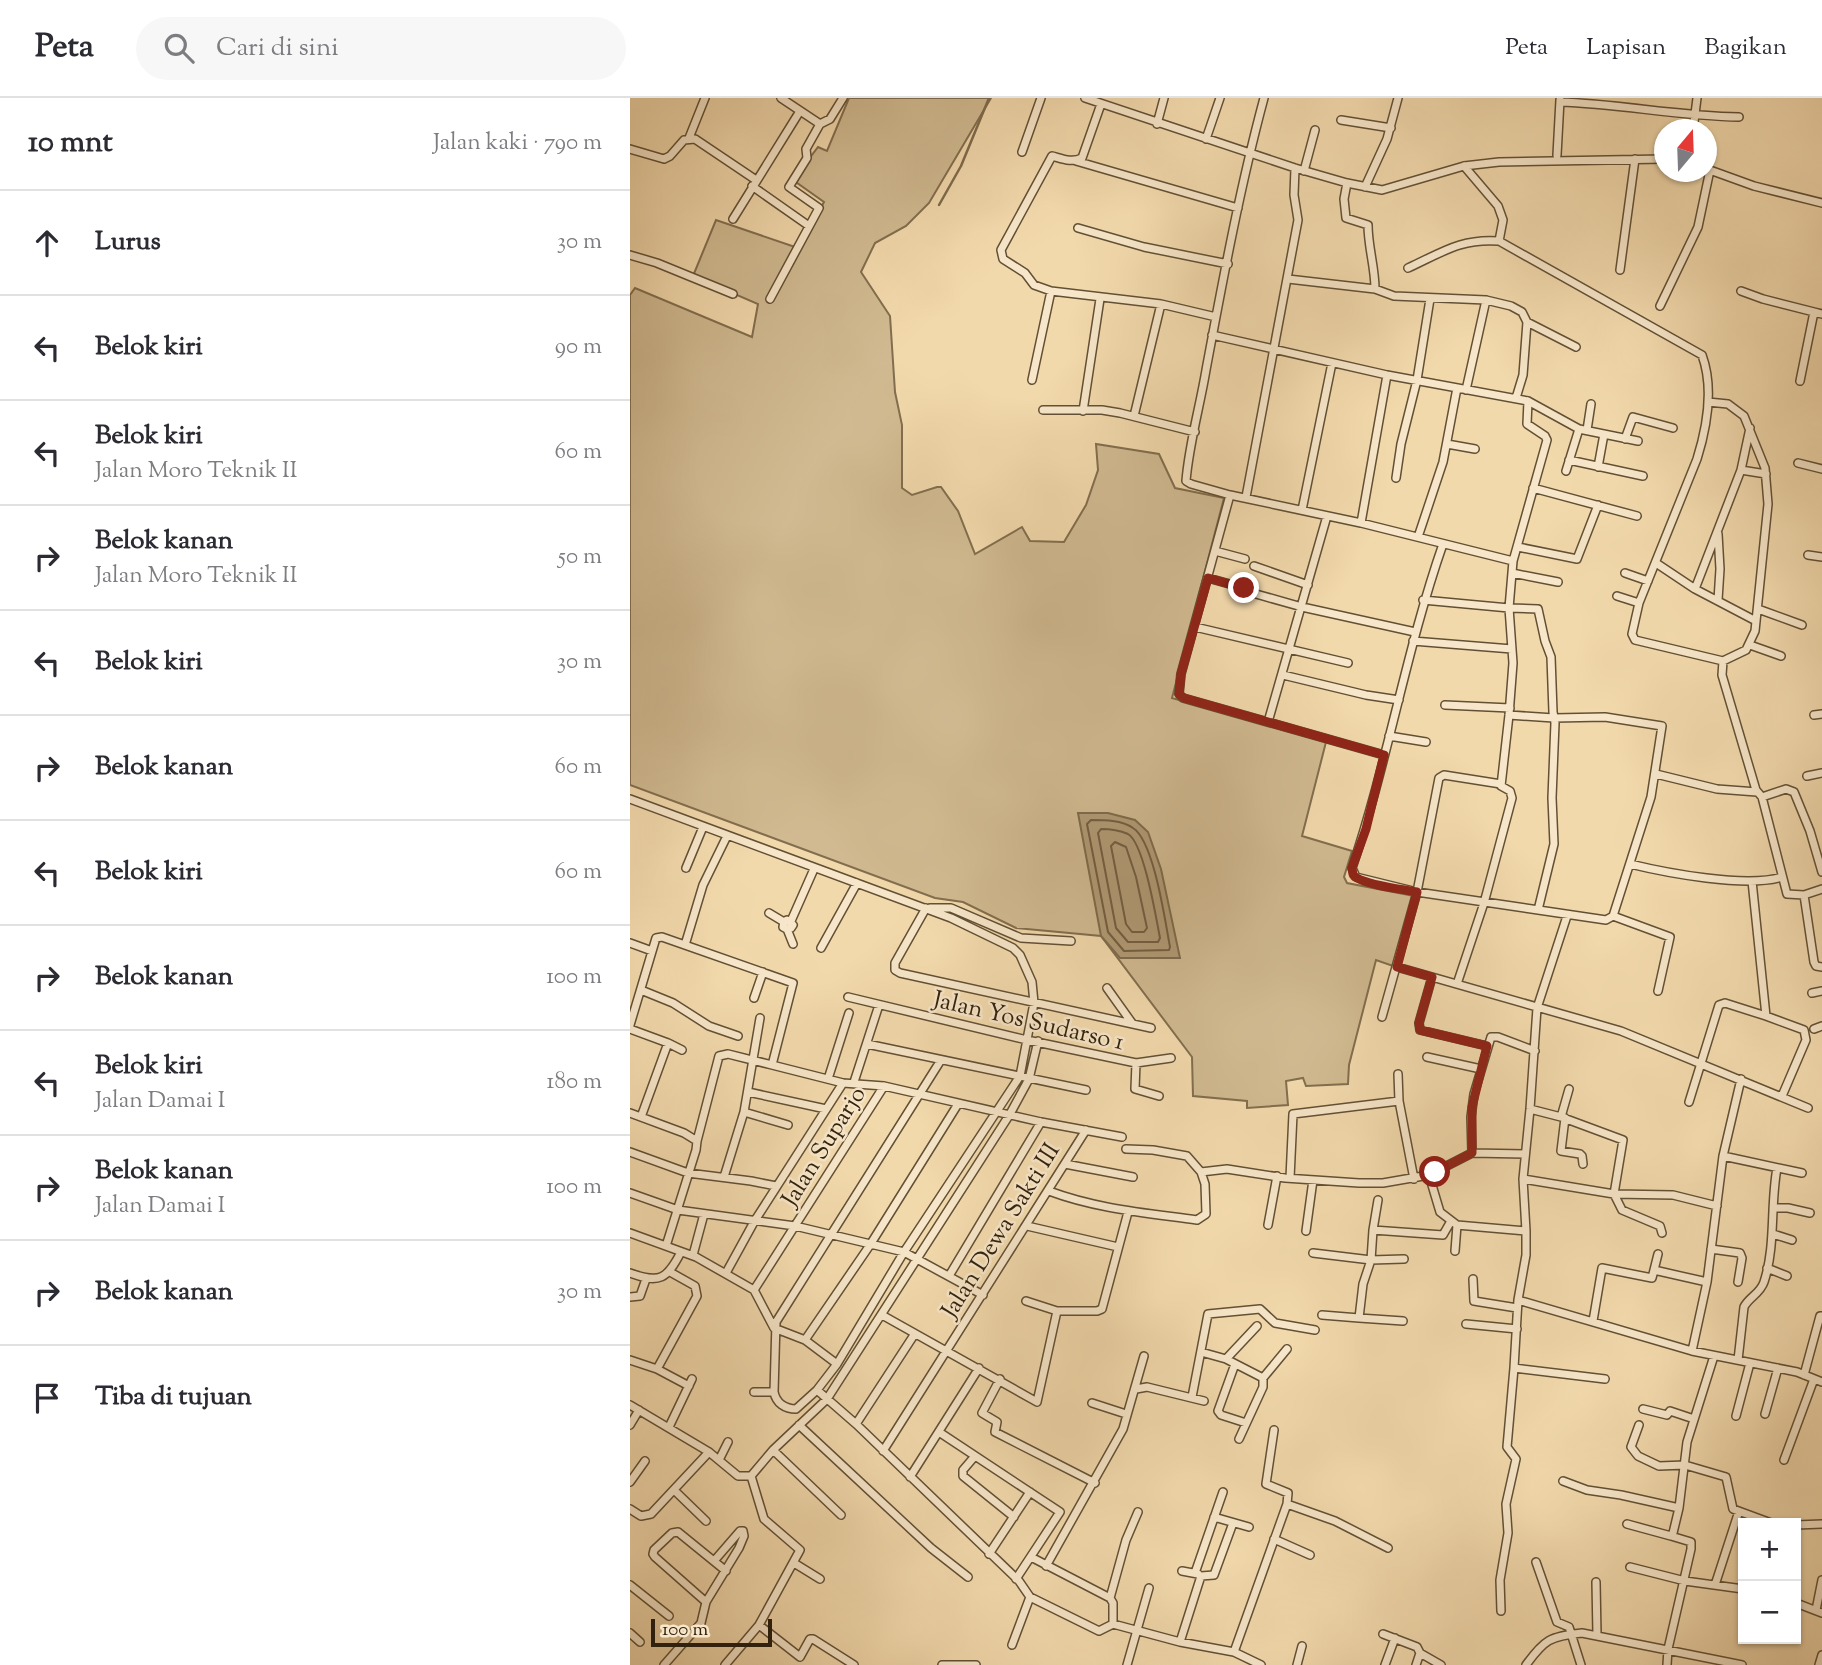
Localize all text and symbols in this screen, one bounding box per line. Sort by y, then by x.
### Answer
search box [136,17,626,80]
text: Peta [35,24,94,72]
icon: search [160,29,198,67]
text: Cari di sini [216,30,339,67]
text: Peta [1505,31,1548,65]
text: Lapisan [1586,31,1666,65]
text: Bagikan [1704,31,1787,65]
north arrow [1654,119,1717,182]
text: 10 mnt [28,122,113,165]
text: Jalan kaki · 790 m [433,127,602,160]
icon: ahead [28,224,66,262]
text: Lurus [95,224,161,261]
text: 30 m [557,226,602,259]
icon: left [28,329,66,367]
text: Belok kiri [95,329,203,366]
text: 90 m [555,331,602,364]
text: Belok kiri [95,418,203,455]
icon: left [28,434,66,472]
text: 60 m [554,436,602,469]
text: Jalan Moro Teknik II [95,455,297,488]
text: Belok kanan [95,523,233,560]
icon: right [28,539,66,577]
text: 50 m [558,541,602,574]
text: Jalan Moro Teknik II [95,560,297,593]
route end [1228,572,1259,603]
icon: left [28,644,66,682]
text: Belok kiri [95,644,203,681]
text: 30 m [557,646,602,679]
icon: right [28,749,66,787]
text: Belok kanan [95,749,233,786]
text: 60 m [554,751,602,784]
icon: left [28,854,66,892]
text: Belok kiri [95,854,203,891]
text: 60 m [554,856,602,889]
icon: right [28,959,66,997]
text: Belok kanan [95,959,233,996]
text: 100 m [546,961,602,994]
street label: Jalan Yos Sudarso 1 [928,983,1127,1060]
text: Belok kiri [95,1048,203,1085]
icon: left [28,1064,66,1102]
text: 180 m [547,1066,602,1099]
street label: Jalan Suparjo [773,1080,875,1215]
text: Jalan Damai I [95,1085,225,1118]
street label: Jalan Dewa Sakti III [933,1137,1069,1327]
text: Belok kanan [95,1153,233,1190]
route start [1419,1156,1450,1187]
icon: right [28,1169,66,1207]
text: 100 m [546,1171,602,1204]
text: Jalan Damai I [95,1190,225,1223]
icon: right [28,1274,66,1312]
text: Belok kanan [95,1274,233,1311]
text: 30 m [557,1276,602,1309]
icon: arrive [28,1379,66,1417]
text: Tiba di tujuan [95,1379,252,1416]
map controls [1738,1518,1801,1644]
button: + [1738,1518,1801,1581]
button: − [1738,1581,1801,1644]
scale bar [651,1616,772,1648]
text: 100 m [662,1617,708,1644]

